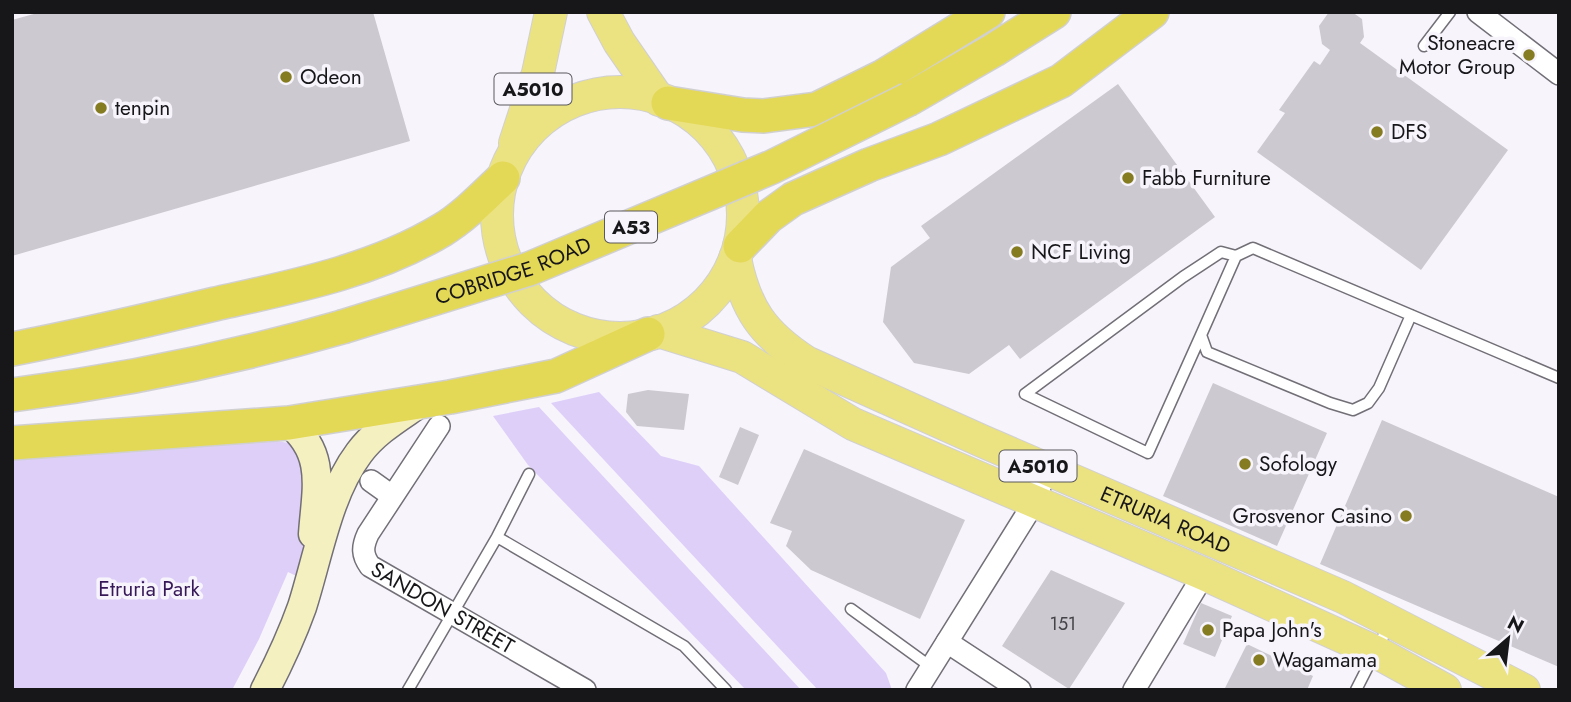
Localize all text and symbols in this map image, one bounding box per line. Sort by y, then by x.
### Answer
place label: Stoneacre Motor Group [1399,28,1515,82]
marker: Stoneacre Motor Group [1521,47,1537,63]
place label: Odeon [300,62,362,92]
marker: Odeon [278,69,294,85]
road number: A5010 [494,74,572,104]
place label: tenpin [115,93,170,123]
marker: tenpin [93,100,109,116]
place label: DFS [1391,117,1427,147]
marker: DFS [1369,124,1385,140]
place label: Fabb Furniture [1142,163,1271,193]
marker: Fabb Furniture [1120,170,1136,186]
road number: A53 [605,212,657,243]
street label: COBRIDGE ROAD [431,230,596,312]
place label: NCF Living [1031,237,1131,267]
marker: NCF Living [1009,244,1025,260]
place label: Sofology [1259,449,1338,479]
road number: A5010 [1000,450,1076,481]
marker: Sofology [1237,456,1253,472]
street label: ETRURIA ROAD [1096,479,1235,562]
place label: Grosvenor Casino [1232,501,1392,531]
marker: Grosvenor Casino [1398,508,1414,524]
street label: SANDON STREET [365,555,520,661]
park label: Etruria Park [98,574,200,604]
north arrow [1473,604,1543,674]
text: N [1503,609,1529,640]
house number: 151 [1050,611,1076,637]
place label: Papa John's [1222,615,1322,645]
marker: Papa John's [1200,622,1216,638]
place label: Wagamama [1273,645,1377,675]
marker: Wagamama [1251,652,1267,668]

